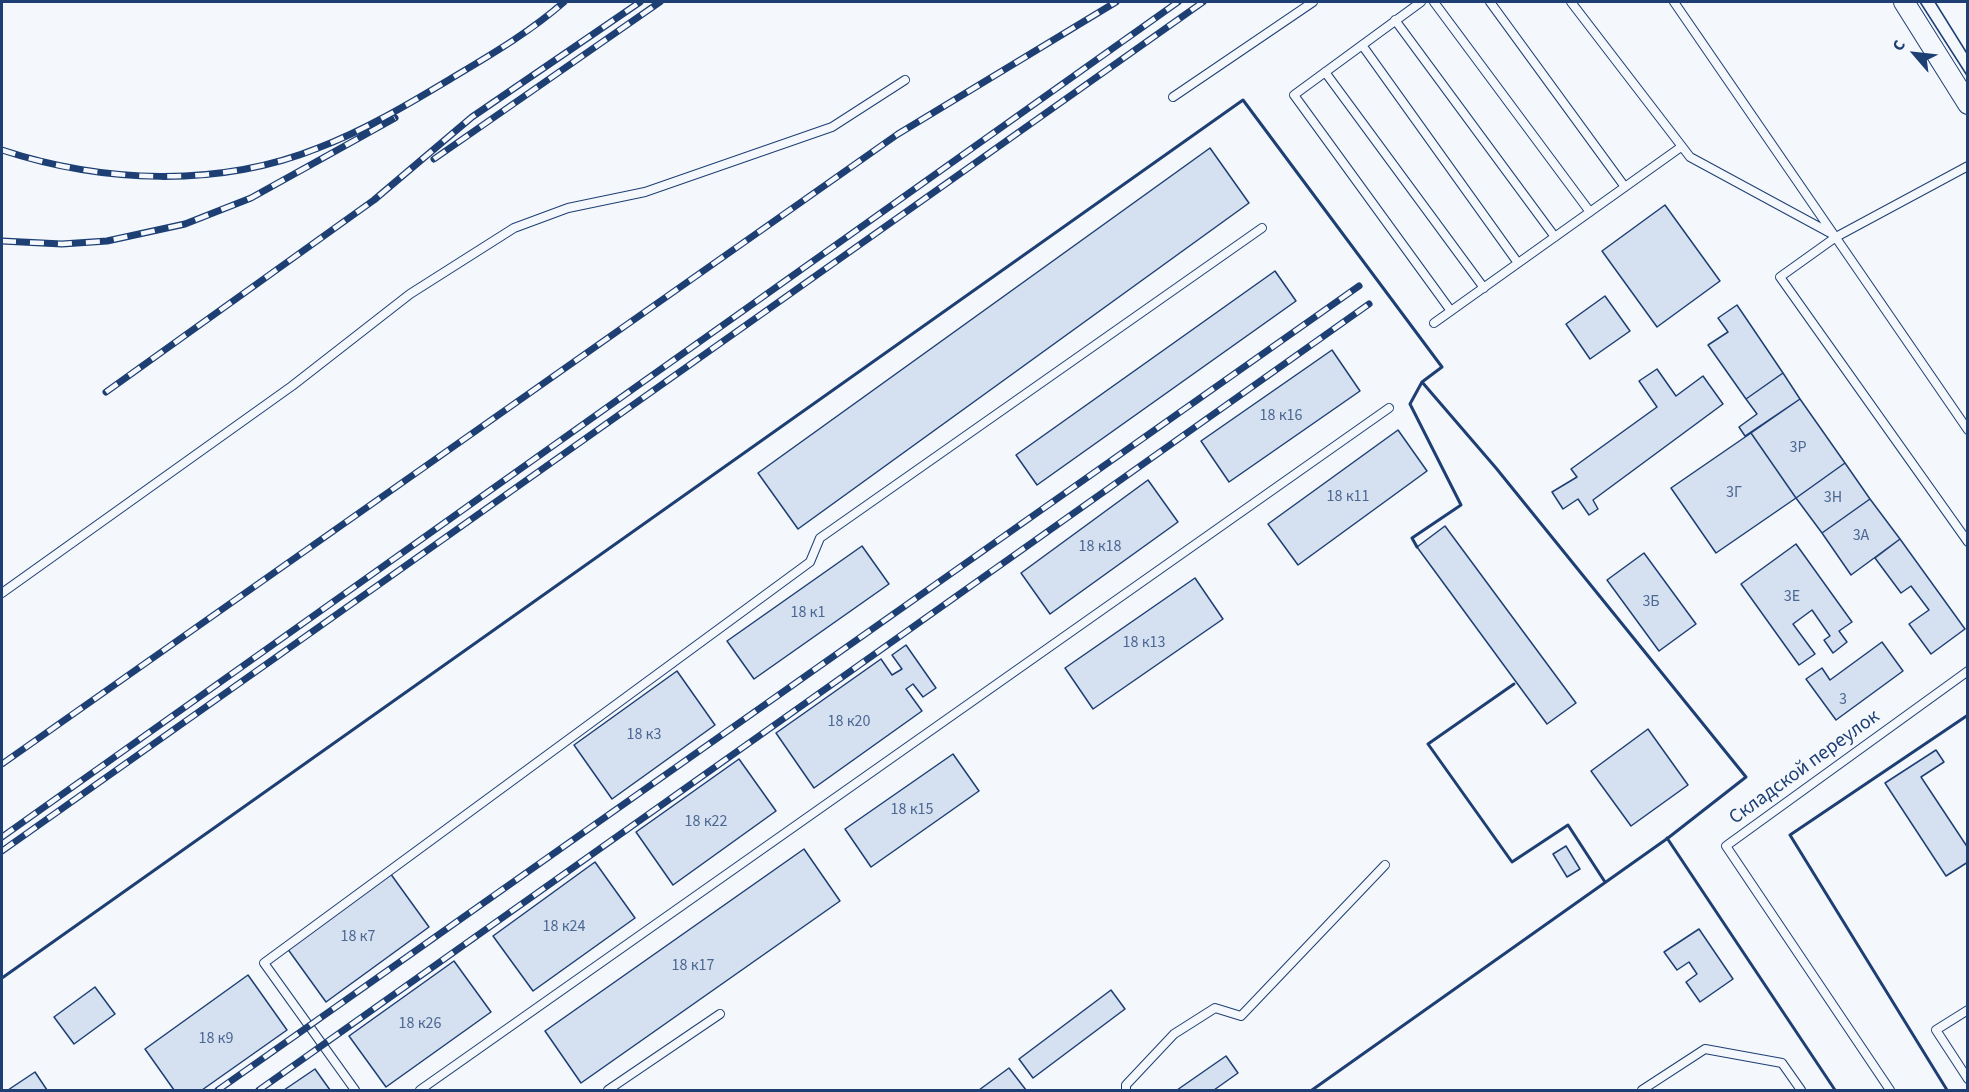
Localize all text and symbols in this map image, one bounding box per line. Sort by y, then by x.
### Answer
north arrow [1885,24,1945,84]
text: С [1887,36,1911,55]
house number: 18 к16 [1260,406,1302,426]
house number: 3Р [1789,438,1807,458]
house number: 3Г [1726,483,1742,503]
house number: 18 к11 [1327,487,1369,507]
house number: 3Н [1824,488,1842,508]
house number: 3А [1853,526,1869,546]
house number: 18 к18 [1079,537,1121,557]
house number: 3Е [1784,587,1800,607]
house number: 3Б [1642,592,1660,612]
house number: 18 к1 [791,603,825,623]
house number: 18 к13 [1123,633,1165,653]
house number: 3 [1839,690,1847,710]
street label: Складской переулок [1725,705,1885,831]
house number: 18 к20 [828,712,870,732]
house number: 18 к3 [627,725,661,745]
house number: 18 к15 [891,800,933,820]
house number: 18 к22 [685,812,727,832]
house number: 18 к24 [543,917,585,937]
house number: 18 к7 [341,927,375,947]
house number: 18 к17 [672,956,714,976]
house number: 18 к26 [399,1014,441,1034]
house number: 18 к9 [199,1029,233,1049]

